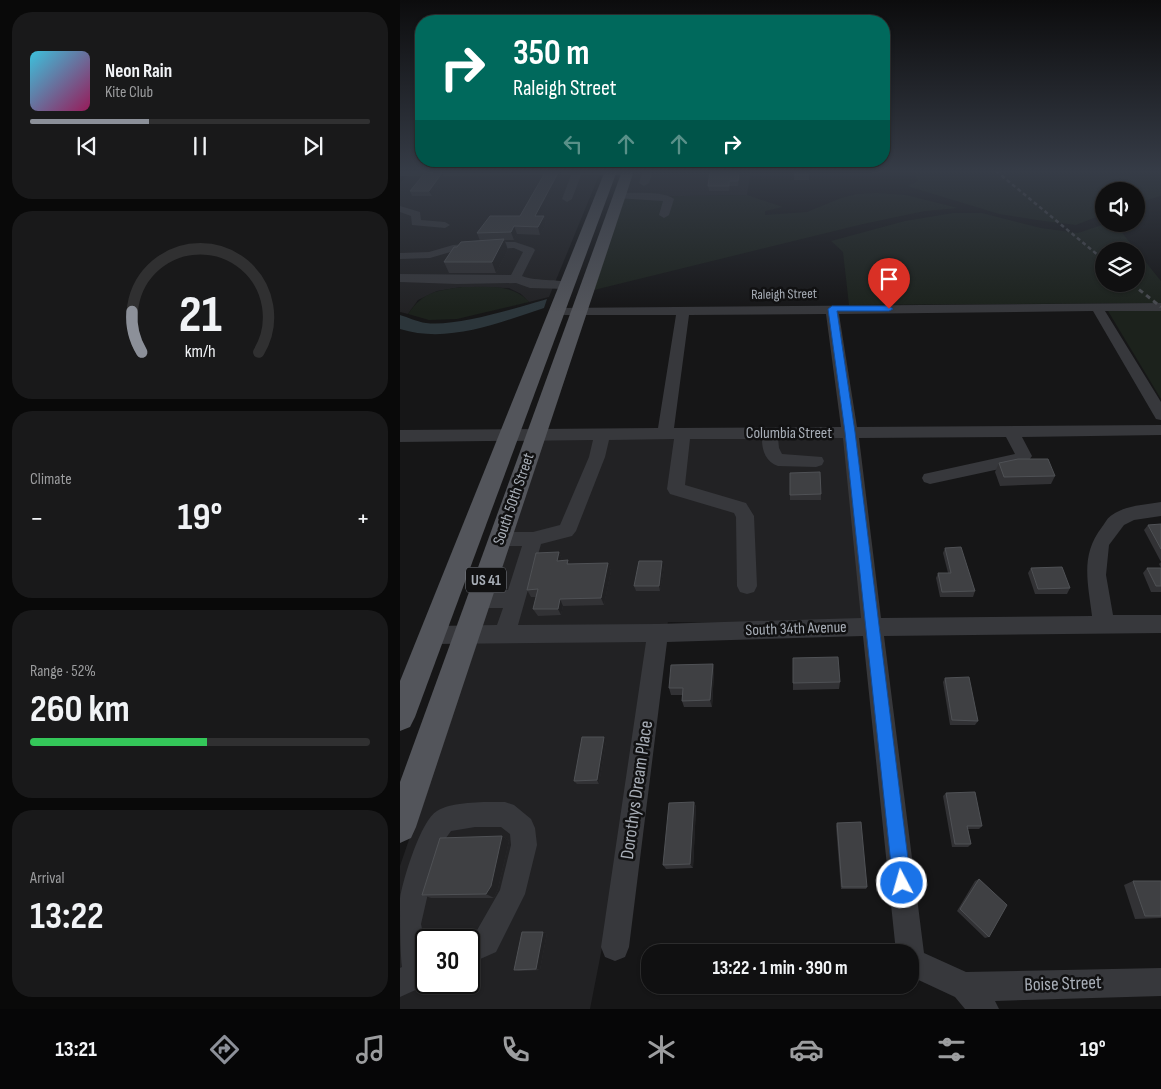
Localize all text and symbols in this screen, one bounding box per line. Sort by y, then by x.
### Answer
text: 350 m [513,32,589,75]
icon: right [430,35,495,100]
text: Neon Rain [105,60,172,83]
text: Raleigh Street [513,75,617,102]
text: Kite Club [105,83,153,102]
icon: left [559,130,587,158]
icon: ahead [612,130,640,158]
icon: ahead [665,130,693,158]
icon: right [718,130,746,158]
icon: previous [73,132,101,160]
icon: pause [186,132,214,160]
icon: next [299,132,327,160]
map controls [1095,182,1145,292]
button: sound [1095,182,1145,232]
button: layers [1095,242,1145,292]
pin [868,258,910,309]
icon: arrive [875,265,903,293]
text: 21 [178,284,222,347]
street label: Raleigh Street [751,285,817,303]
text: km/h [185,341,215,362]
street label: Columbia Street [746,424,832,443]
street label: South 50th Street [489,450,539,547]
text: Climate [30,470,72,489]
text: 19° [178,495,222,540]
text: − [30,502,44,535]
text: + [356,502,370,535]
road number: US 41 [466,568,506,592]
street label: South 34th Avenue [745,618,847,640]
text: Range · 52% [30,662,96,681]
text: 260 km [30,687,130,732]
street label: Dorothys Dream Place [616,719,658,861]
position arrow [875,856,927,908]
text: Arrival [30,869,64,888]
text: 13:22 [30,894,104,939]
speed limit sign: 30 [415,929,480,994]
text: 13:22 · 1 min · 390 m [712,957,848,980]
street label: Boise Street [1024,971,1102,997]
icon: directions [207,1032,242,1067]
icon: music [353,1032,388,1067]
icon: phone [498,1032,533,1067]
icon: climate [644,1032,679,1067]
icon: car [789,1032,824,1067]
icon: filters [934,1032,969,1067]
text: 13:21 [55,1036,97,1063]
text: 19° [1080,1036,1106,1063]

